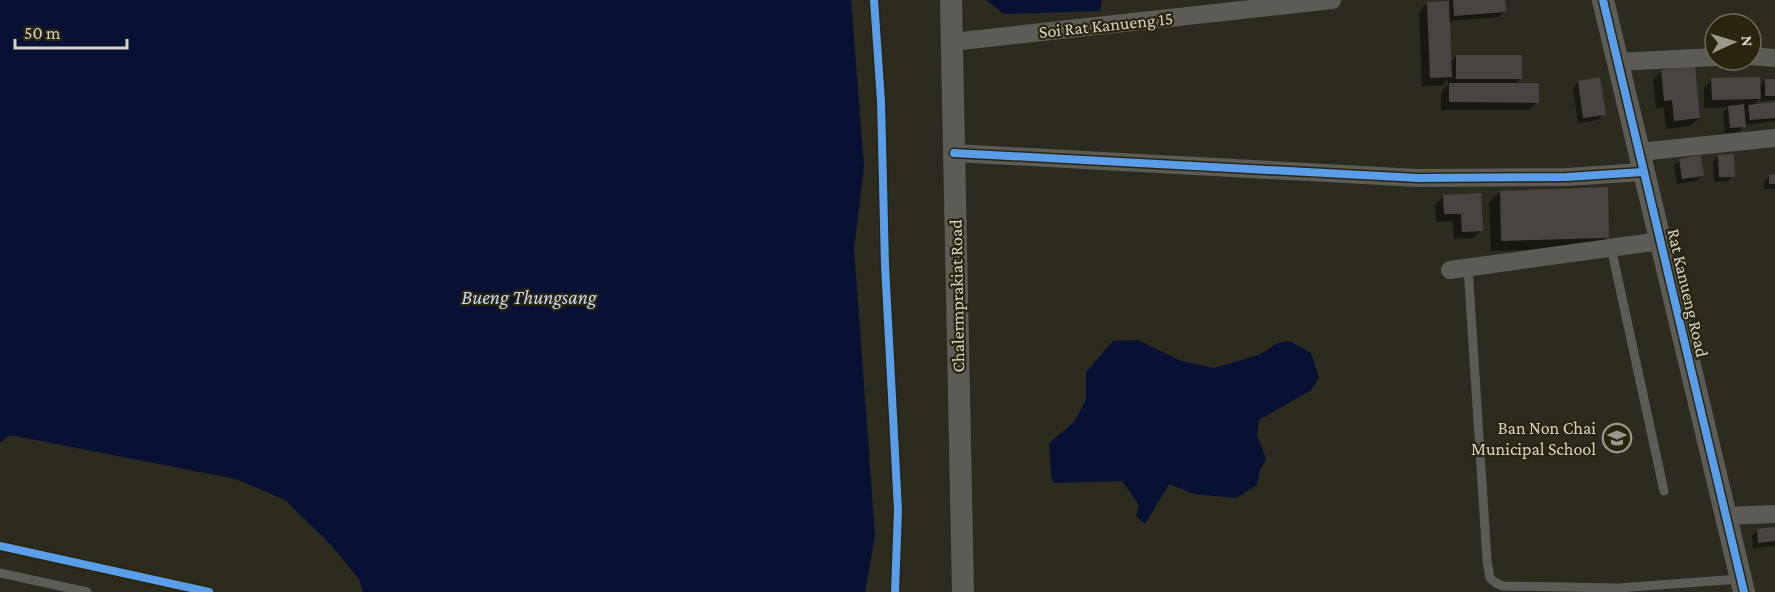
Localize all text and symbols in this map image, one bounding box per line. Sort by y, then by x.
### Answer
street label: Soi Rat Kanueng 15 [1038,8,1174,42]
scale bar [15,12,128,50]
north arrow [1703,12,1763,72]
text: 50 m [24,23,61,43]
text: N [1739,35,1756,47]
street label: Chalermprakiat Road [946,219,968,373]
street label: Rat Kanueng Road [1663,227,1713,360]
water label: Bueng Thungsang [461,286,598,309]
place label: Ban Non Chai Municipal School [1471,418,1596,459]
school or university icon: Ban Non Chai Municipal School [1601,422,1633,454]

